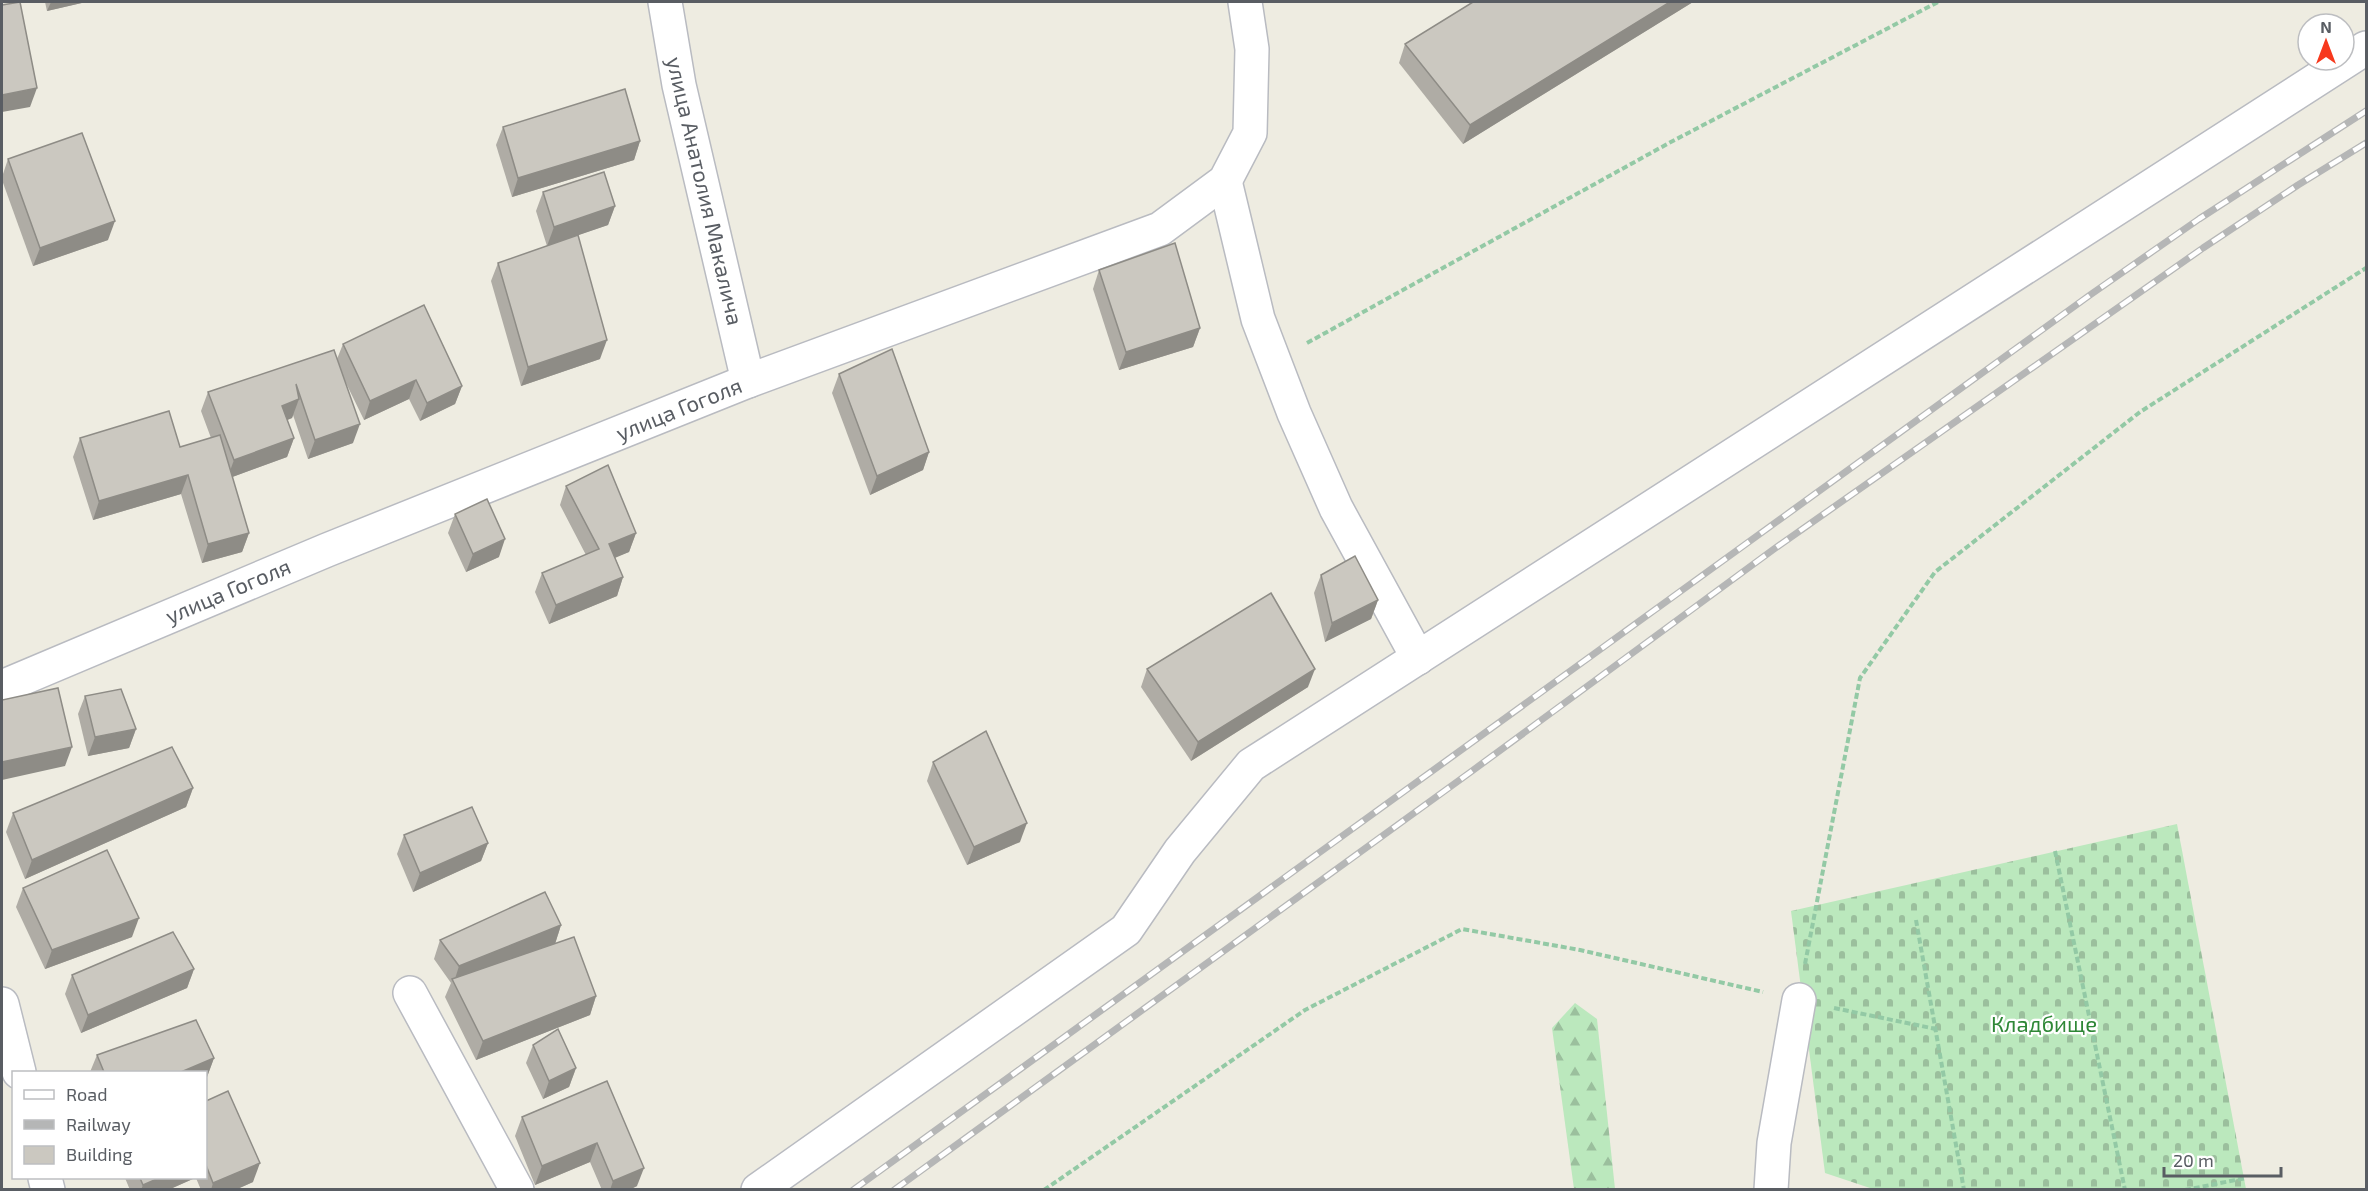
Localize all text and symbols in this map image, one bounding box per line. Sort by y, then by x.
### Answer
north arrow [2296,12,2356,72]
text: N [2320,17,2332,36]
street label: улица Анатолия Макалича [661,54,750,328]
street label: улица Гоголя [612,371,746,446]
street label: улица Гоголя [161,552,295,629]
park label: Кладбище [1991,1010,2097,1036]
legend [12,1071,207,1179]
text: Road [66,1083,107,1105]
text: Railway [66,1113,131,1135]
scale bar [2164,1140,2281,1178]
text: Building [66,1143,133,1165]
text: 20 m [2173,1149,2214,1171]

